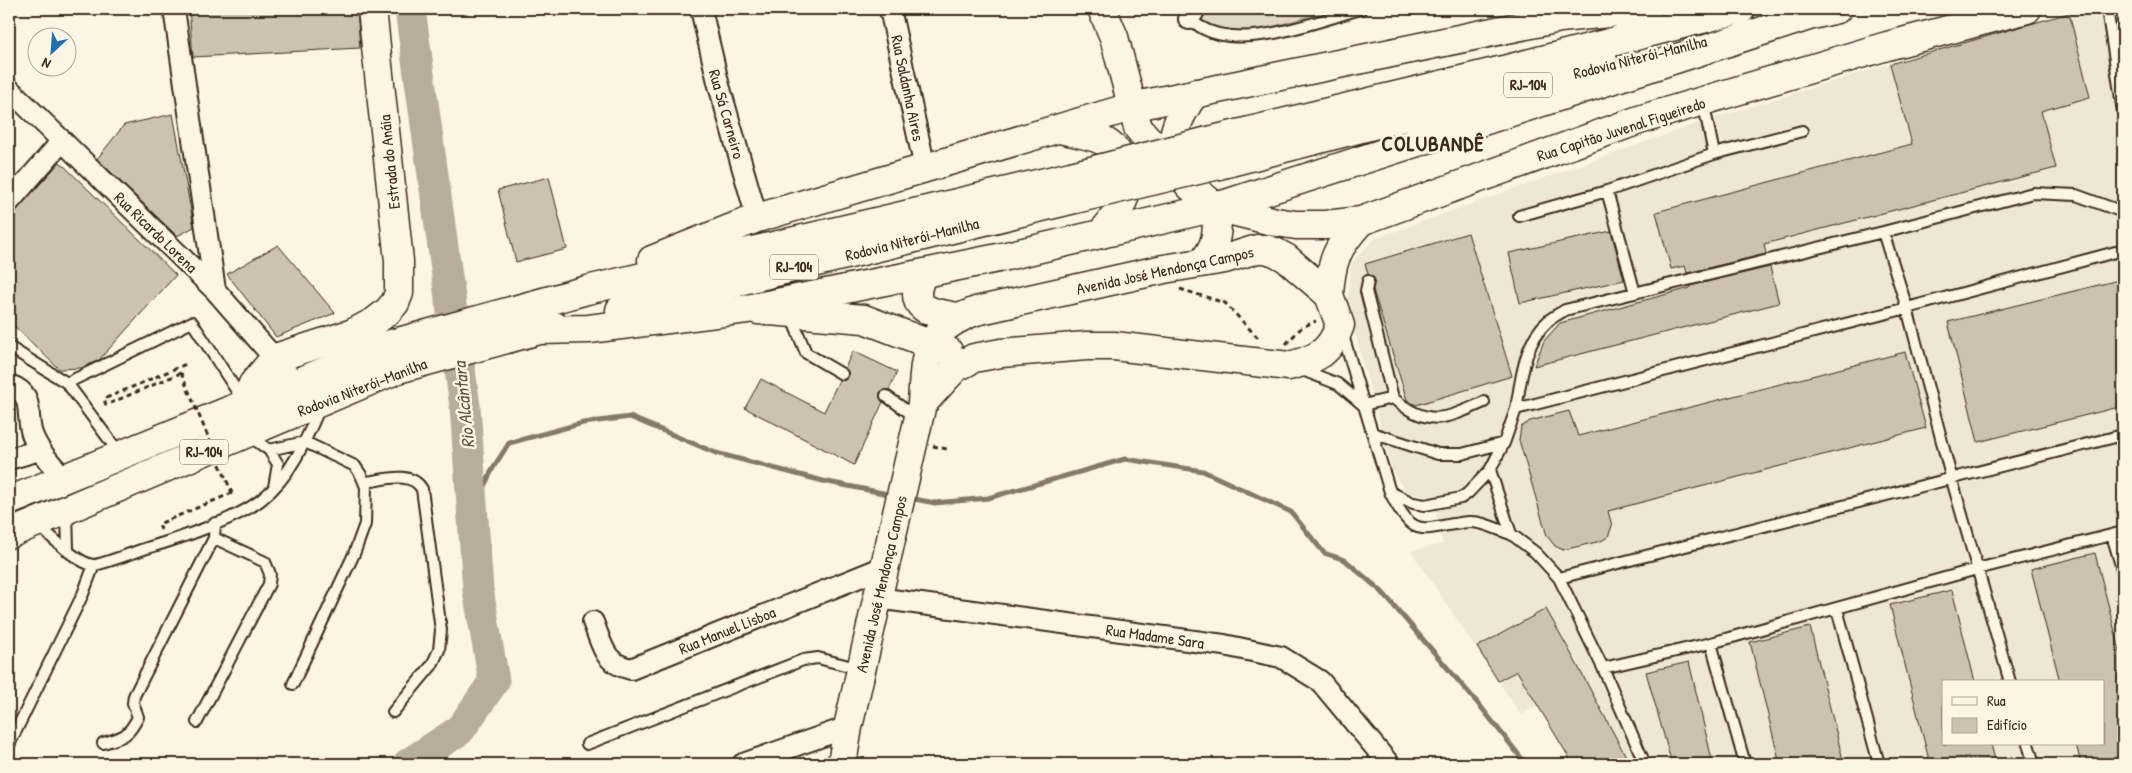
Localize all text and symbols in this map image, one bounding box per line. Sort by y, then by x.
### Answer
north arrow [28,28,78,78]
street label: Rodovia Niterói-Manilha [1571,30,1709,84]
street label: Rua Saldanha Aires [886,33,930,143]
text: N [38,54,54,74]
street label: Rua Sá Carneiro [704,67,750,162]
road number: RJ-104 [1504,72,1552,98]
street label: Rua Capitão Juvenal Figueiredo [1534,91,1709,167]
street label: Estrada do Anáia [373,114,405,210]
district label: COLUBANDÊ [1382,129,1484,158]
street label: Rua Ricardo Lorena [110,187,202,277]
street label: Rodovia Niterói-Manilha [843,212,981,266]
street label: Avenida José Mendonça Campos [1074,240,1256,300]
road number: RJ-104 [770,254,818,280]
street label: Rodovia Niterói-Manilha [294,352,430,422]
water label: Rio Alcântara [446,359,480,449]
road number: RJ-104 [180,440,228,464]
street label: Avenida José Mendonça Campos [850,493,912,675]
street label: Rua Manuel Lisboa [675,601,779,659]
street label: Rua Madame Sara [1104,618,1206,654]
legend [1942,680,2104,746]
text: Rua [1987,690,2006,711]
text: Edifício [1987,714,2027,735]

